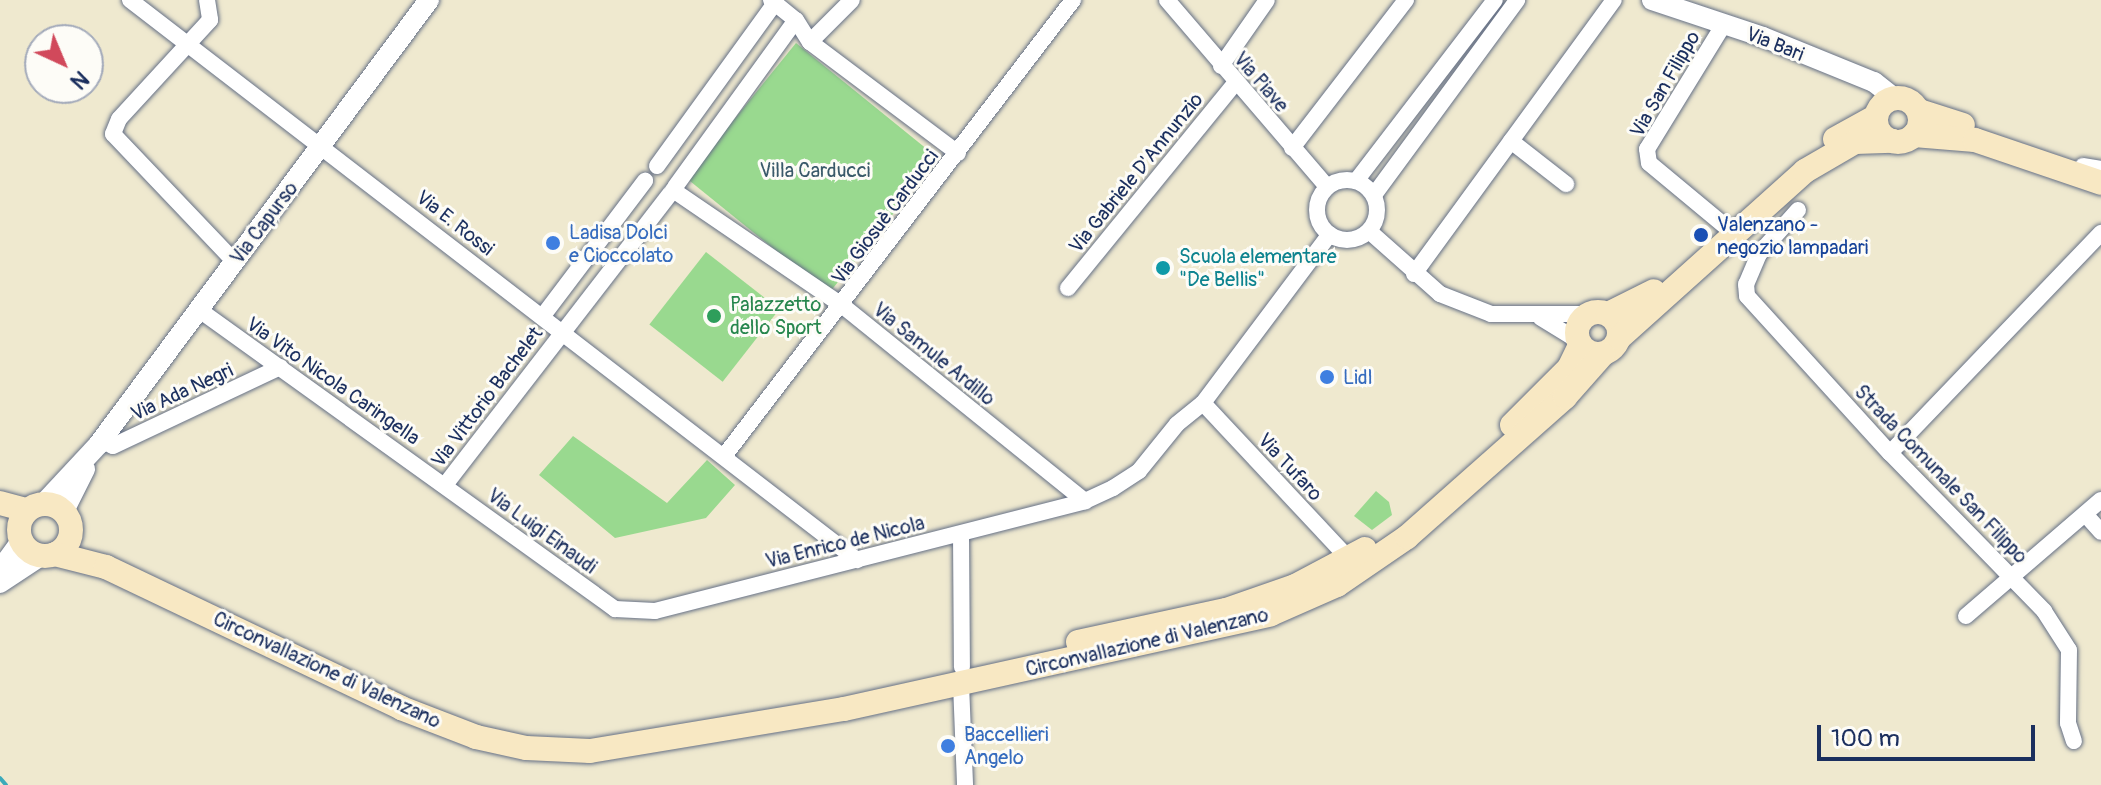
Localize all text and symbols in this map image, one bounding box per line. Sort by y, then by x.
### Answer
street label: Via Bari [1742,22,1808,66]
north arrow [24,24,104,104]
street label: Via San Filippo [1625,27,1705,141]
street label: Via Piave [1228,47,1294,117]
text: N [64,65,94,95]
street label: Via Gabriele D'Annunzio [1064,88,1208,258]
street label: Via Giosuè Carducci [827,145,943,289]
park label: Villa Carducci [760,158,870,182]
street label: Via Capurso [225,177,303,269]
street label: Via E. Rossi [411,185,499,261]
place label: Valenzano - negozio lampadari [1717,212,1868,259]
place label: Ladisa Dolci e Cioccolato [569,220,673,267]
marker: Valenzano - negozio lampadari [1692,226,1710,244]
marker: Ladisa Dolci e Cioccolato [544,234,562,252]
place label: Scuola elementare "De Bellis" [1179,244,1337,291]
marker: Scuola elementare "De Bellis" [1154,259,1172,277]
place label: Palazzetto dello Sport [730,292,821,339]
street label: Via Samule Ardillo [868,297,1000,411]
marker: Palazzetto dello Sport [705,307,723,325]
street label: Via Vito Nicola Caringella [242,312,424,450]
street label: Via Vittorio Bachelet [426,322,548,472]
street label: Via Ada Negri [127,358,237,426]
place label: Lidl [1343,365,1372,389]
marker: Lidl [1318,368,1336,386]
street label: Strada Comunale San Filippo [1849,380,2033,568]
street label: Via Tufaro [1253,428,1327,506]
street label: Via Luigi Einaudi [483,483,601,579]
street label: Via Enrico de Nicola [763,511,927,573]
street label: Circonvallazione di Valenzano [1023,602,1271,682]
street label: Circonvallazione di Valenzano [209,607,445,733]
scale bar [1821,709,2039,759]
place label: Baccellieri Angelo [964,722,1048,769]
text: 100 m [1831,724,1900,753]
marker: Baccellieri Angelo [939,737,957,755]

